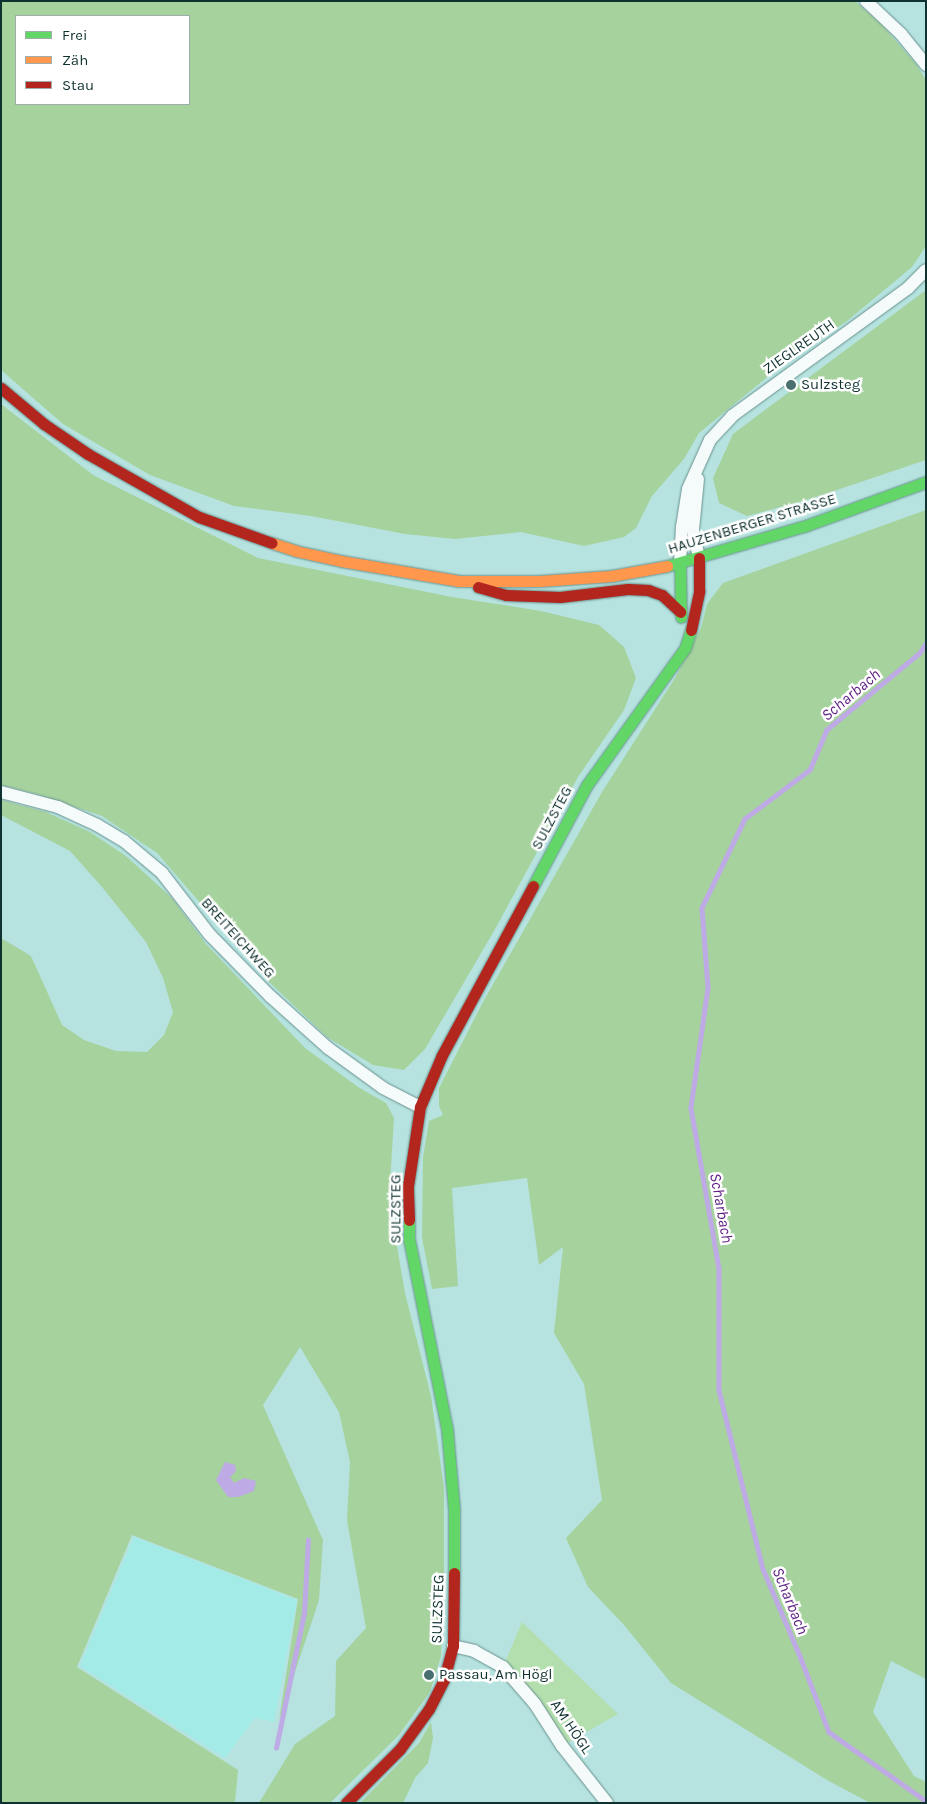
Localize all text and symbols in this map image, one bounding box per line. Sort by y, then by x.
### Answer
legend [15,15,190,105]
text: Frei [62,26,87,44]
text: Zäh [62,51,88,69]
text: Stau [62,76,94,94]
street label: ZIEGLREUTH [760,316,838,378]
place label: Sulzsteg [801,376,860,394]
marker: Sulzsteg [785,379,797,391]
street label: HAUZENBERGER STRASSE [666,490,838,558]
water label: Scharbach [818,665,884,725]
street label: SULZSTEG [528,783,576,853]
street label: BREITEICHWEG [197,894,279,982]
water label: Scharbach [705,1171,737,1245]
street label: SULZSTEG [387,1174,405,1244]
water label: Scharbach [768,1565,812,1637]
street label: SULZSTEG [428,1574,448,1644]
place label: Passau, Am Högl [439,1666,552,1684]
marker: Passau, Am Högl [423,1669,435,1681]
street label: AM HÖGL [546,1697,596,1757]

